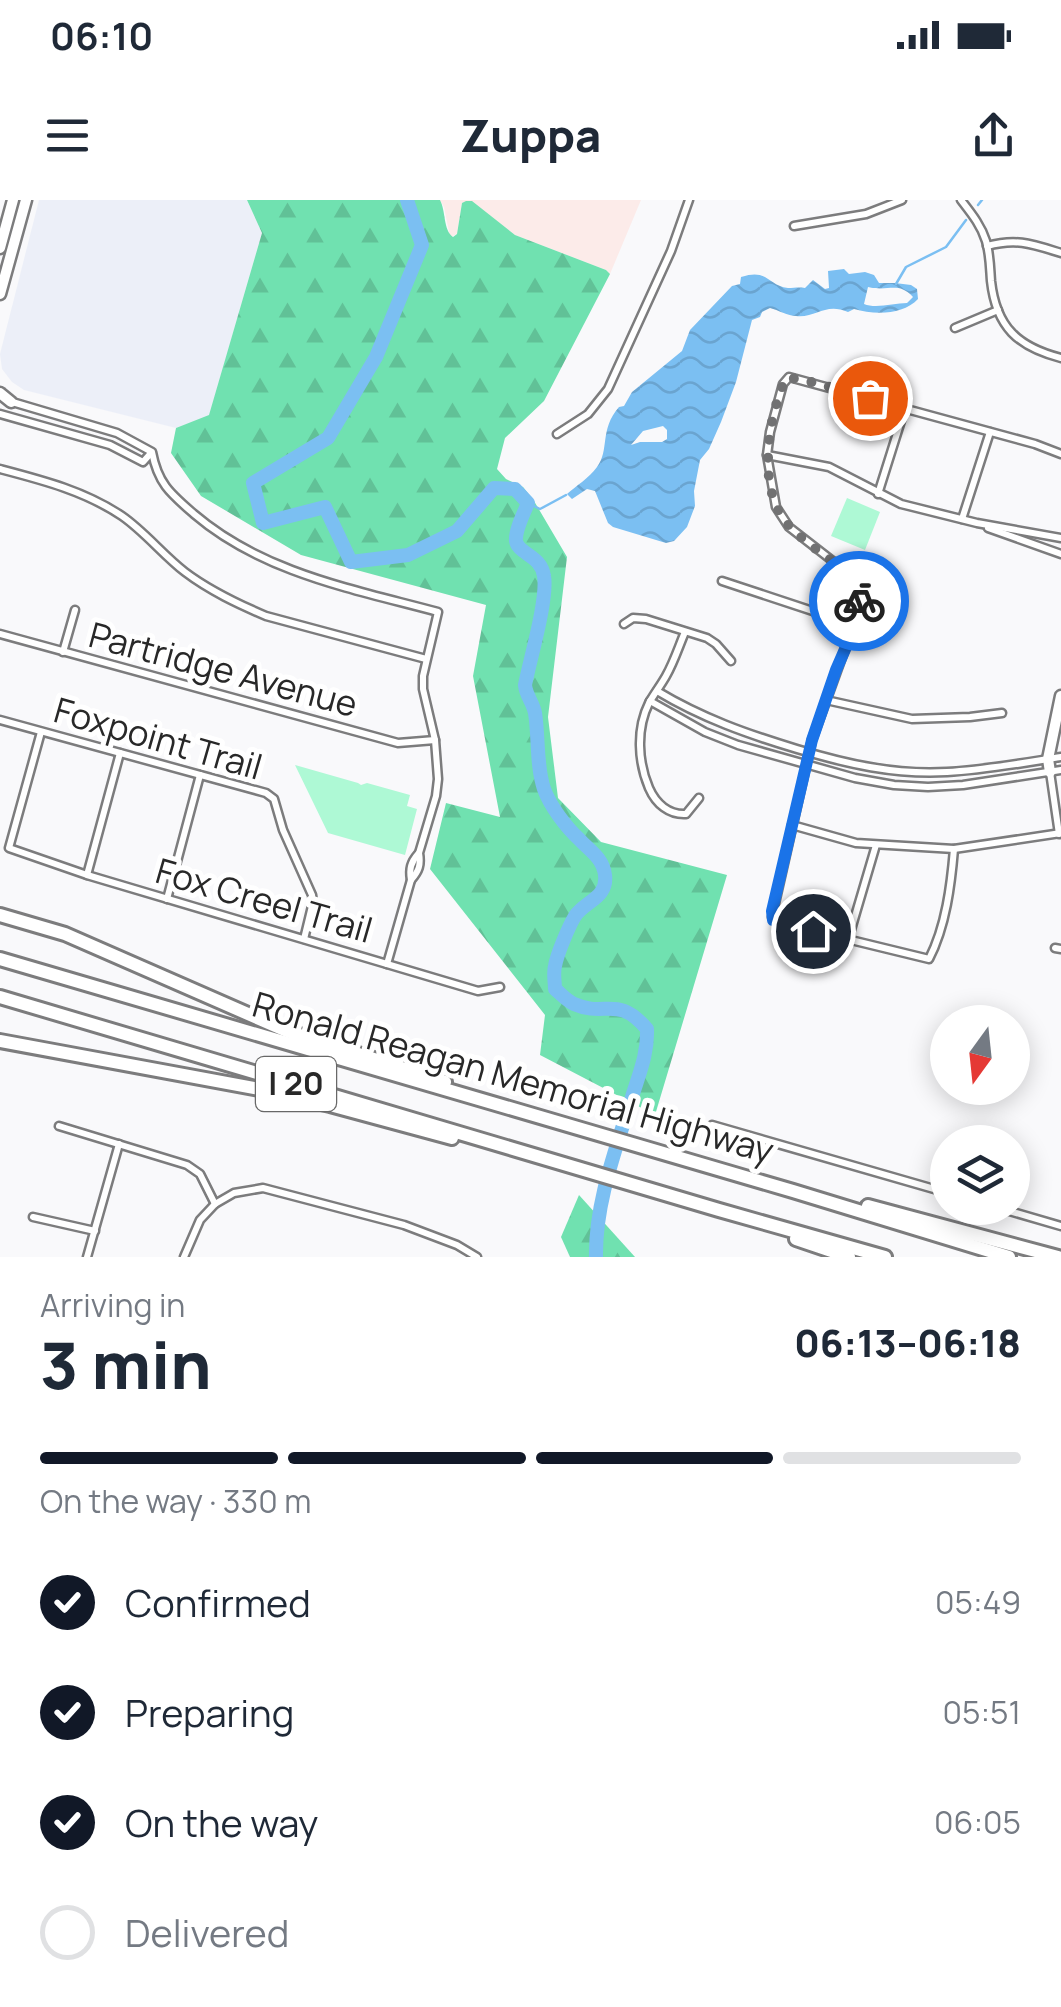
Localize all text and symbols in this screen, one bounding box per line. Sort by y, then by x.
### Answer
text: 06:10 [50,9,153,61]
text: Zuppa [460,104,601,166]
icon: menu [40,108,95,163]
icon: share [966,108,1021,163]
pin [828,356,913,441]
icon: bag [843,371,898,426]
courier [809,551,909,651]
icon: bike [832,574,887,629]
street label: Partridge Avenue [84,610,363,728]
street label: Foxpoint Trail [49,685,268,791]
street label: Fox Creel Trail [150,846,378,954]
pin [771,889,856,974]
icon: home [786,904,841,959]
street label: Ronald Reagan Memorial Highway [247,980,779,1175]
north arrow [930,1005,1030,1105]
map controls [930,1005,1030,1225]
road number: I 20 [256,1057,336,1111]
button: layers [930,1125,1030,1225]
text: Arriving in [40,1283,185,1327]
text: 06:13–06:18 [794,1316,1021,1368]
text: 3 min [40,1320,212,1409]
text: On the way · 330 m [40,1479,311,1523]
icon: check [40,1575,95,1630]
text: Confirmed [125,1576,311,1628]
text: 05:49 [935,1580,1021,1624]
icon: check [40,1685,95,1740]
text: Preparing [125,1686,294,1738]
text: 05:51 [942,1690,1021,1734]
icon: check [40,1795,95,1850]
text: On the way [125,1796,318,1848]
text: 06:05 [934,1800,1021,1844]
text: Delivered [125,1906,289,1958]

